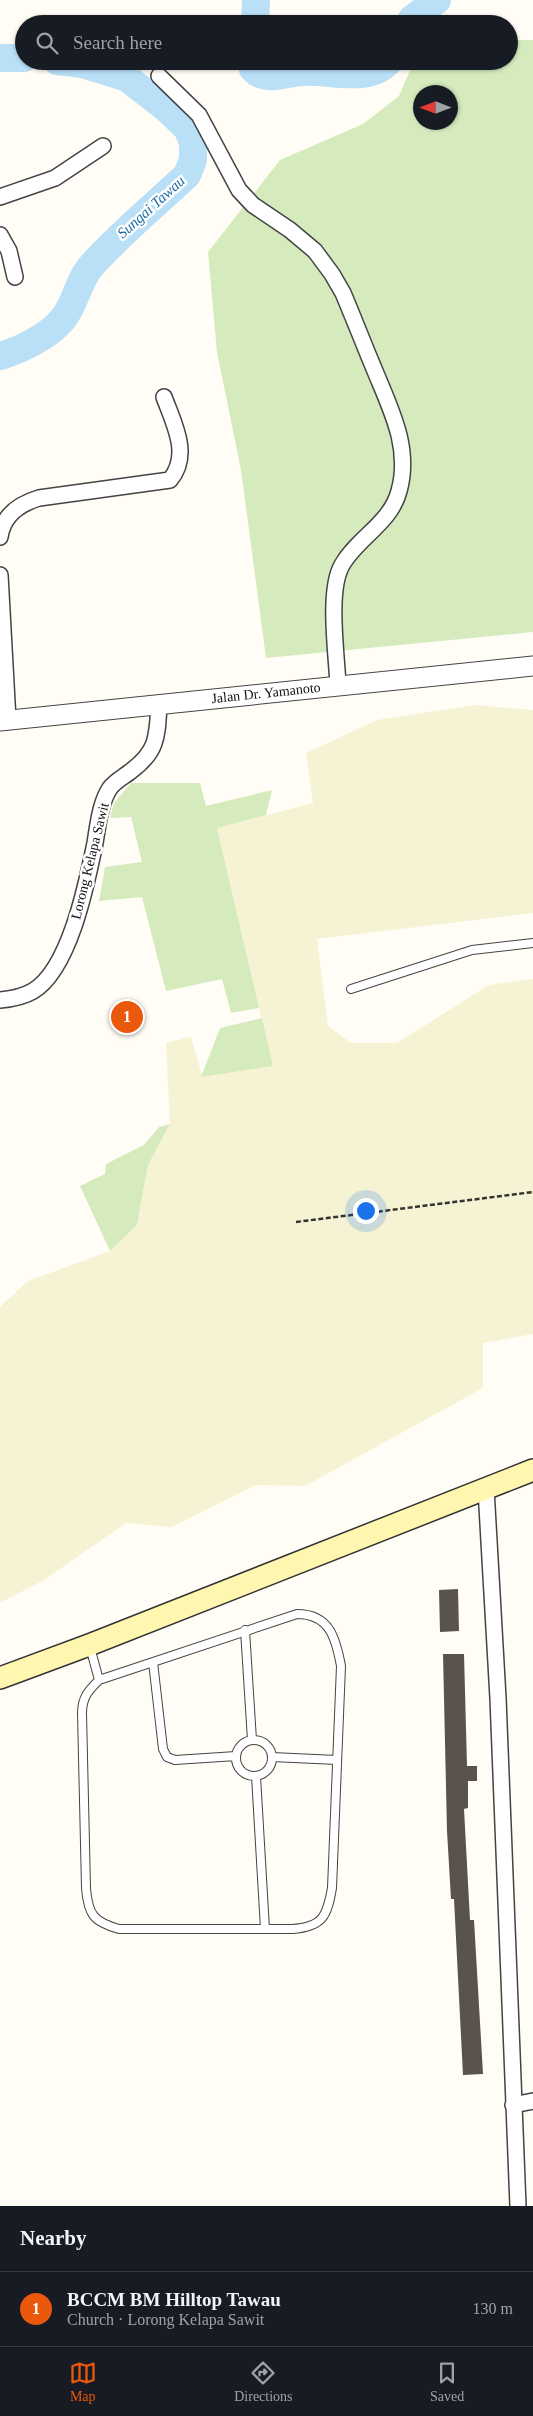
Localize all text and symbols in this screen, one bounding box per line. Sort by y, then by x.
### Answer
search box [15,15,518,70]
icon: search [33,29,61,57]
text: Search here [73,32,162,53]
north arrow [413,85,458,130]
water label: Sungai Tawau [114,173,188,241]
street label: Jalan Dr. Yamanoto [211,680,321,706]
street label: Lorong Kelapa Sawit [68,801,112,921]
pin: 1 [111,998,143,1036]
your location [353,1198,379,1224]
text: Nearby [20,2226,87,2250]
text: BCCM BM Hilltop Tawau [67,2289,281,2310]
text: 1 [32,2300,40,2317]
text: 130 m [473,2300,513,2317]
text: Church · Lorong Kelapa Sawit [67,2311,264,2328]
tab: Map [69,2359,97,2405]
tab: Directions [234,2359,293,2405]
tab: Saved [430,2359,464,2405]

